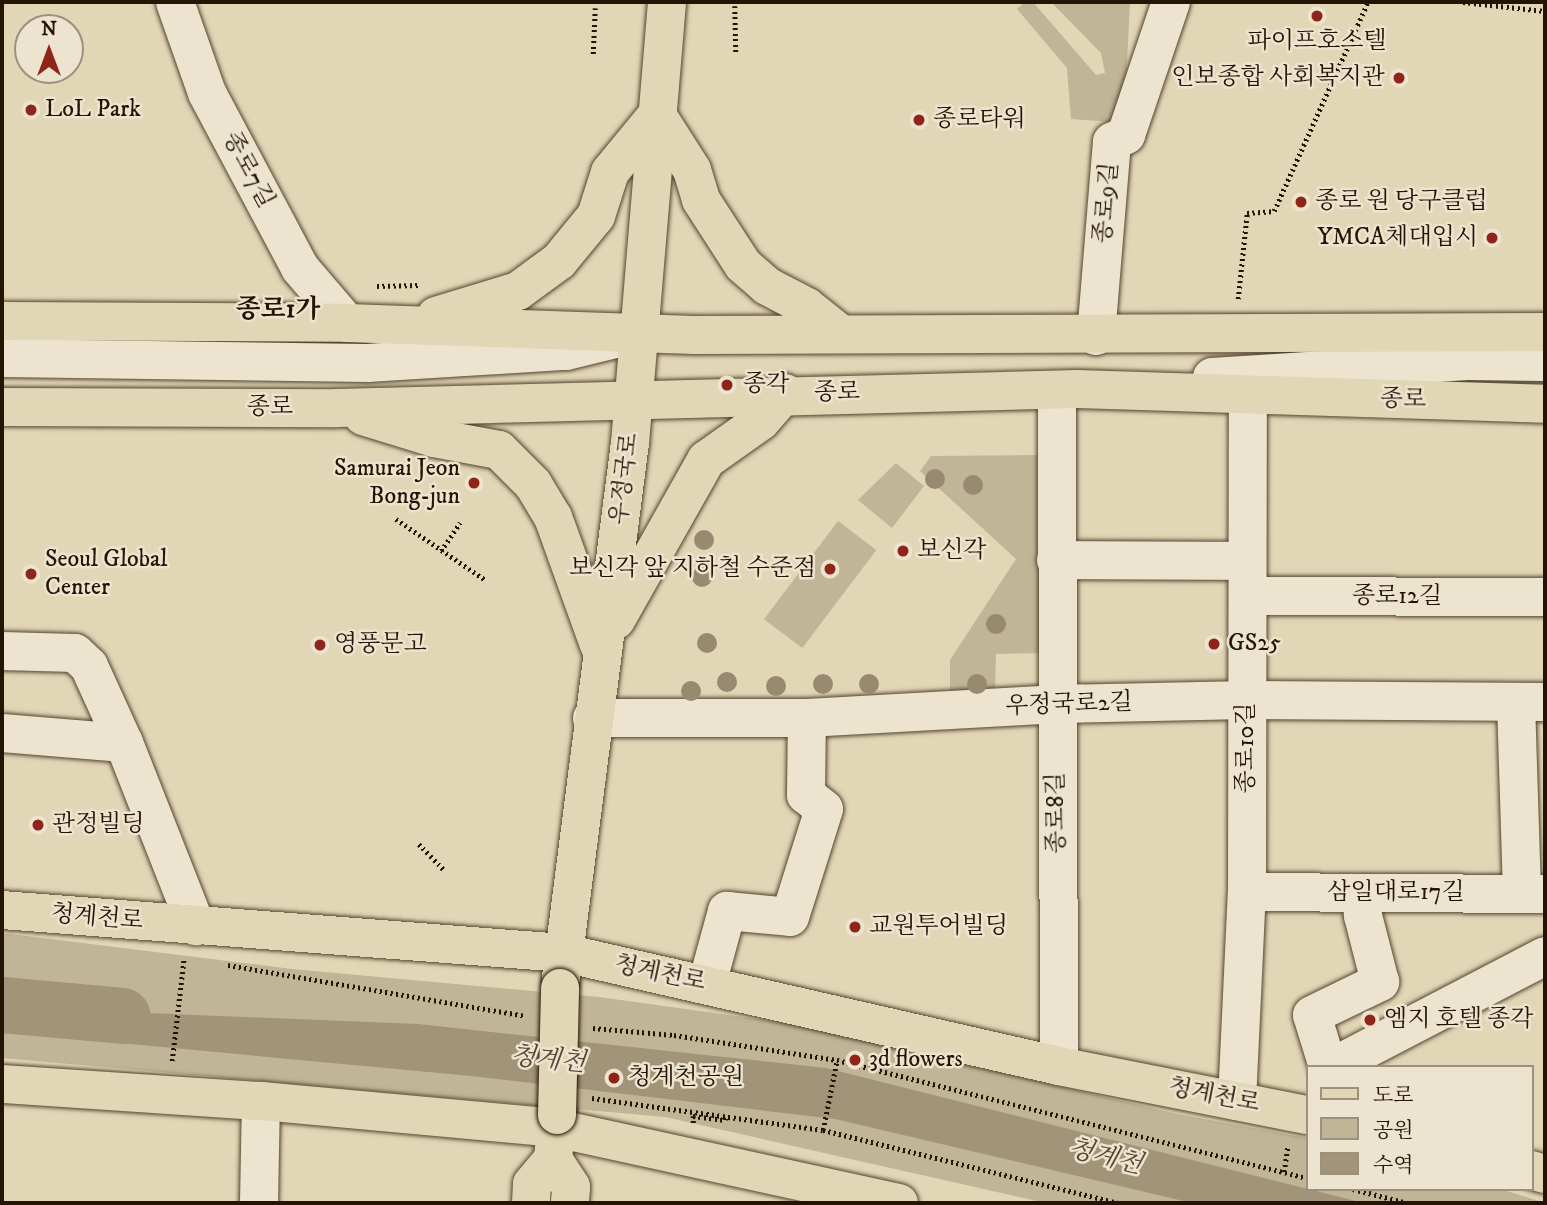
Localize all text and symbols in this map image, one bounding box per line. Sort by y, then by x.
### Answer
marker: 파이프호스텔 [1309,8,1325,24]
north arrow [14,14,84,84]
text: N [41,18,57,41]
place label: 파이프호스텔 [1247,28,1387,56]
place label: 인보종합 사회복지관 [1171,64,1385,92]
marker: 인보종합 사회복지관 [1391,70,1407,86]
place label: LoL Park [45,96,141,124]
marker: LoL Park [23,102,39,118]
place label: 종로타워 [933,106,1026,134]
marker: 종로타워 [911,112,927,128]
street label: 종로7길 [216,127,280,213]
street label: 종로9길 [1089,161,1125,245]
place label: 종로 원 당구클럽 [1315,188,1488,216]
marker: 종로 원 당구클럽 [1293,194,1309,210]
place label: YMCA체대입시 [1317,224,1478,252]
marker: YMCA체대입시 [1484,230,1500,246]
district label: 종로1가 [236,294,320,326]
place label: 종각 [743,371,789,399]
marker: 종각 [717,375,737,395]
street label: 종로 [814,378,860,408]
street label: 종로 [1380,385,1426,415]
street label: 종로 [247,394,293,422]
street label: 우정국로 [605,431,645,527]
place label: Samurai Jeon Bong-jun [334,455,460,511]
marker: Samurai Jeon Bong-jun [466,475,482,491]
place label: 보신각 [917,537,987,565]
marker: 보신각 [895,543,911,559]
place label: Seoul Global Center [45,546,167,602]
place label: 보신각 앞 지하철 수준점 [569,555,816,583]
marker: 보신각 앞 지하철 수준점 [822,561,838,577]
marker: Seoul Global Center [23,566,39,582]
street label: 종로12길 [1352,583,1442,611]
place label: GS25 [1228,630,1281,658]
place label: 영풍문고 [334,631,427,659]
marker: GS25 [1206,636,1222,652]
marker: 영풍문고 [312,637,328,653]
street label: 우정국로2길 [1005,688,1133,722]
street label: 종로10길 [1233,702,1261,794]
street label: 종로8길 [1042,772,1072,854]
place label: 관정빌딩 [52,811,145,839]
marker: 관정빌딩 [30,817,46,833]
street label: 삼일대로17길 [1327,879,1465,907]
street label: 청계천로 [50,900,144,936]
place label: 교원투어빌딩 [869,913,1008,941]
marker: 교원투어빌딩 [847,919,863,935]
street label: 청계천로 [612,950,708,998]
place label: 엠지 호텔 종각 [1384,1006,1533,1034]
marker: 엠지 호텔 종각 [1362,1012,1378,1028]
water label: 청계천 [509,1041,587,1079]
place label: 3d flowers [869,1046,962,1074]
marker: 3d flowers [847,1052,863,1068]
place label: 청계천공원 [628,1064,744,1092]
legend [1306,1065,1533,1191]
marker: 청계천공원 [606,1070,622,1086]
street label: 청계천로 [1166,1073,1262,1119]
text: 도로 [1373,1083,1414,1109]
text: 공원 [1373,1118,1414,1144]
water label: 청계천 [1065,1133,1145,1181]
text: 수역 [1373,1153,1414,1179]

